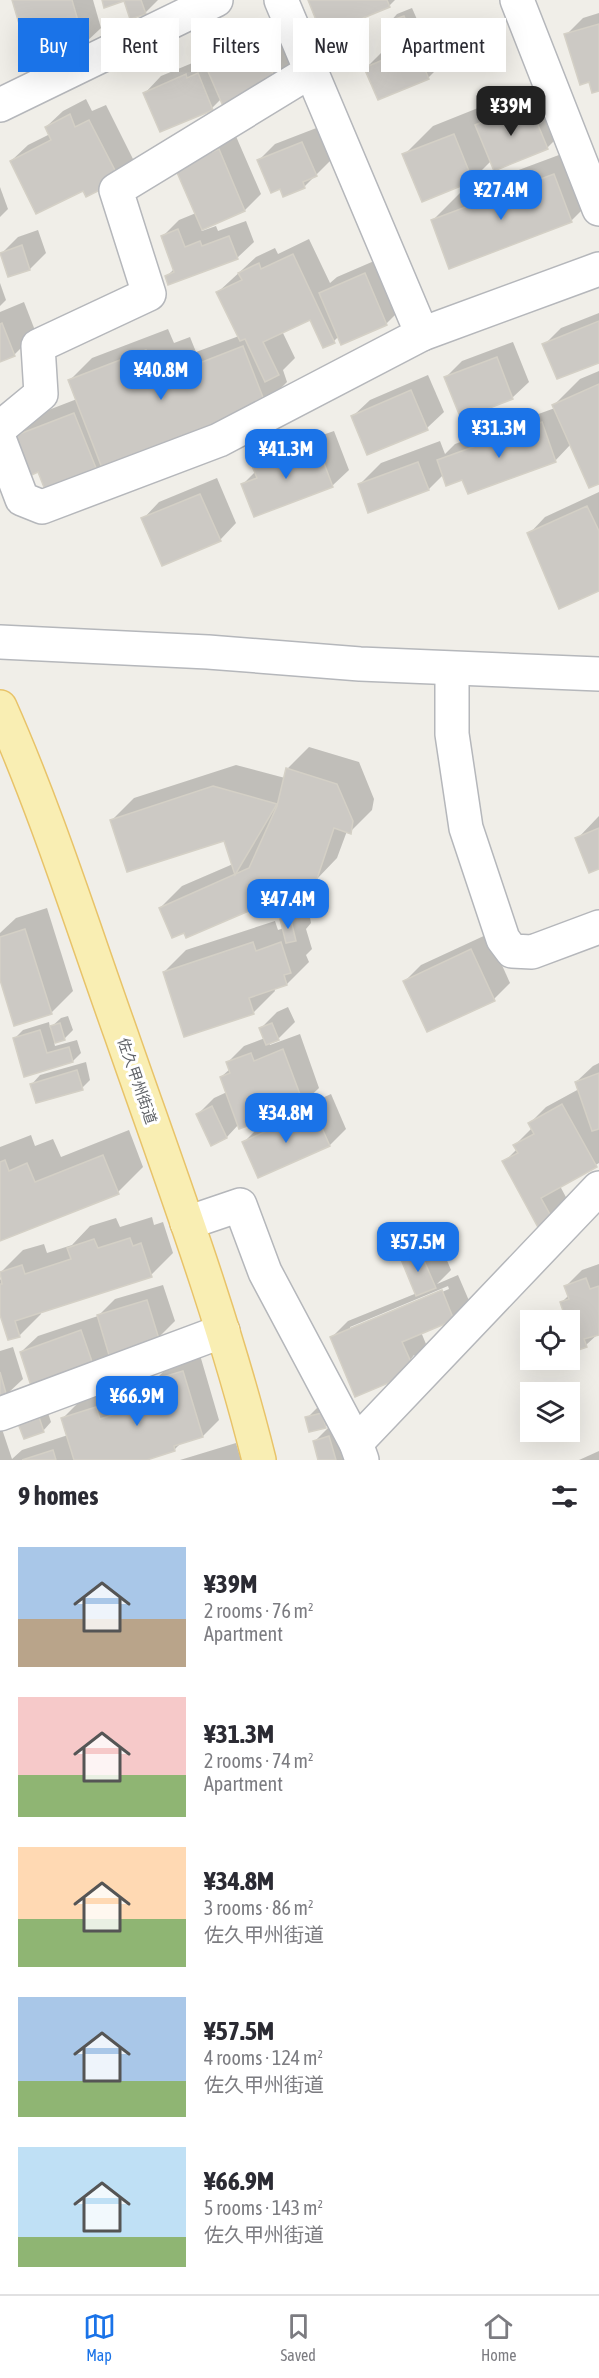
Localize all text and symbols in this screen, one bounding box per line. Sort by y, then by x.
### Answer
chip: Buy [18,18,89,72]
chip: Rent [101,18,179,72]
chip: Filters [191,18,281,72]
chip: New [293,18,369,72]
chip: Apartment [381,18,506,72]
pin: ¥39M [475,86,547,137]
text: ¥39M [490,94,532,117]
pin: ¥27.4M [452,170,550,221]
text: ¥27.4M [474,178,528,201]
pin: ¥40.8M [112,350,210,401]
text: ¥40.8M [134,358,188,381]
pin: ¥31.3M [450,408,548,459]
text: ¥31.3M [472,416,526,439]
pin: ¥41.3M [237,429,335,480]
text: ¥41.3M [259,437,313,460]
pin: ¥47.4M [239,879,337,930]
text: ¥47.4M [261,887,315,910]
street label: 佐久甲州街道 [115,1036,160,1126]
pin: ¥34.8M [237,1093,335,1144]
text: ¥34.8M [259,1101,313,1124]
pin: ¥57.5M [369,1222,467,1273]
text: ¥57.5M [391,1230,445,1253]
map controls [520,1310,580,1442]
button: locate [520,1310,580,1370]
pin: ¥66.9M [88,1376,186,1427]
button: layers [520,1382,580,1442]
text: ¥66.9M [110,1384,164,1407]
icon: filters [548,1480,581,1513]
text: 9 homes [18,1481,98,1511]
text: ¥39M [204,1569,257,1599]
icon: home [66,1571,138,1643]
text: 2 rooms · 76 m² [204,1599,314,1622]
text: Apartment [204,1622,283,1645]
text: ¥31.3M [204,1719,274,1749]
icon: home [66,1721,138,1793]
text: 2 rooms · 74 m² [204,1749,314,1772]
text: Apartment [204,1772,283,1795]
text: ¥34.8M [204,1866,274,1896]
icon: home [66,1871,138,1943]
text: 3 rooms · 86 m² [204,1896,314,1919]
text: 佐久甲州街道 [204,1923,324,1946]
text: ¥57.5M [204,2016,274,2046]
icon: home [66,2021,138,2093]
text: 4 rooms · 124 m² [204,2046,323,2069]
text: 佐久甲州街道 [204,2073,324,2096]
text: ¥66.9M [204,2166,274,2196]
icon: home [66,2171,138,2243]
text: 5 rooms · 143 m² [204,2196,323,2219]
text: 佐久甲州街道 [204,2223,324,2246]
tab: Map [83,2310,116,2364]
tab: Saved [281,2310,316,2364]
tab: Home [481,2310,516,2364]

